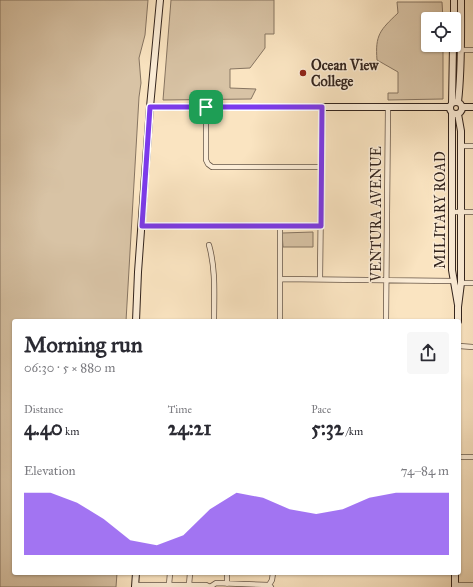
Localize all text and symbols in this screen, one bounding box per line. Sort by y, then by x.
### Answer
map controls [421,12,461,52]
button: locate [421,12,461,52]
place label: Ocean View College [311,57,379,91]
marker: Ocean View College [298,68,308,78]
pin [189,90,223,124]
icon: arrive [195,96,217,118]
street label: VENTURA AVENUE [368,146,385,283]
street label: MILITARY ROAD [432,151,449,269]
text: Morning run [24,331,143,358]
button: share [407,332,449,374]
text: 06:30 · 5 × 880 m [24,360,115,376]
text: Distance [24,403,63,416]
text: Time [168,403,192,416]
text: Pace [311,403,331,416]
text: 4.40 [24,416,63,440]
text: 24:21 [168,416,211,440]
text: 5:32 [311,416,344,440]
text: km [63,425,79,438]
text: /km [344,425,363,438]
text: Elevation [24,463,76,479]
text: 74–84 m [400,463,449,479]

